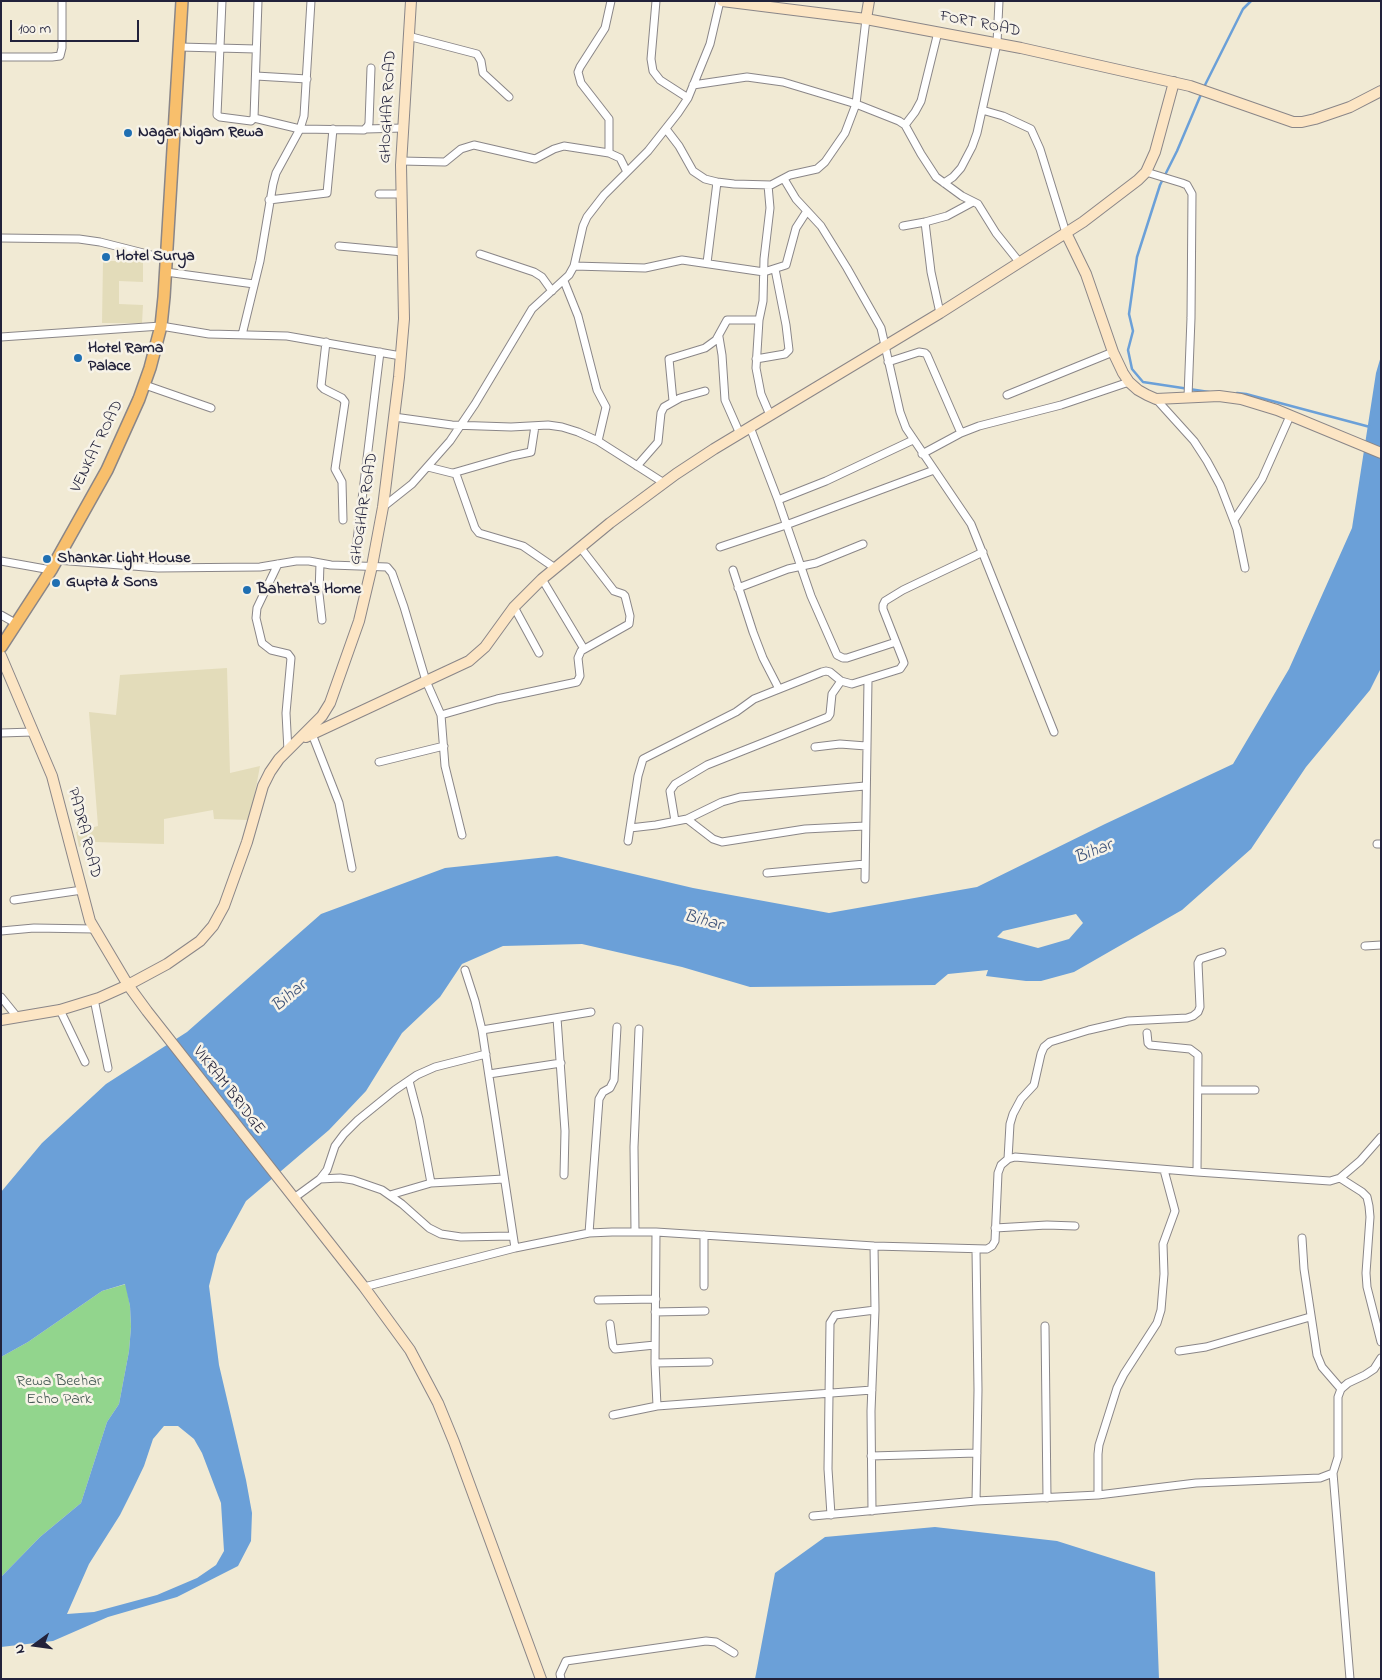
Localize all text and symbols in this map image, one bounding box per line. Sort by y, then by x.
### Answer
street label: FORT ROAD [938,8,1022,42]
scale bar [12,10,141,42]
text: 100 m [18,18,51,40]
street label: GHOGHAR ROAD [376,50,402,164]
place label: Nagar Nigam Rewa [138,123,263,143]
marker: Nagar Nigam Rewa [122,127,134,139]
place label: Hotel Surya [116,247,195,267]
marker: Hotel Surya [100,251,112,263]
place label: Hotel Rama Palace [88,339,163,377]
marker: Hotel Rama Palace [72,352,84,364]
street label: VENKAT ROAD [67,398,129,496]
street label: GHOGHAR ROAD [347,452,383,566]
place label: Shankar Light House [57,549,190,569]
marker: Shankar Light House [41,553,53,565]
place label: Gupta & Sons [66,573,158,593]
marker: Gupta & Sons [50,577,62,589]
place label: Bahetra's Home [257,580,361,600]
marker: Bahetra's Home [241,584,253,596]
street label: PADRA ROAD [62,786,104,880]
water label: Bihar [1072,836,1116,870]
water label: Bihar [681,906,725,938]
water label: Bihar [268,976,312,1018]
street label: VIKRAM BRIDGE [188,1043,268,1139]
park label: Rewa Beehar Echo Park [16,1372,102,1410]
north arrow [10,1620,60,1670]
text: N [9,1642,31,1656]

